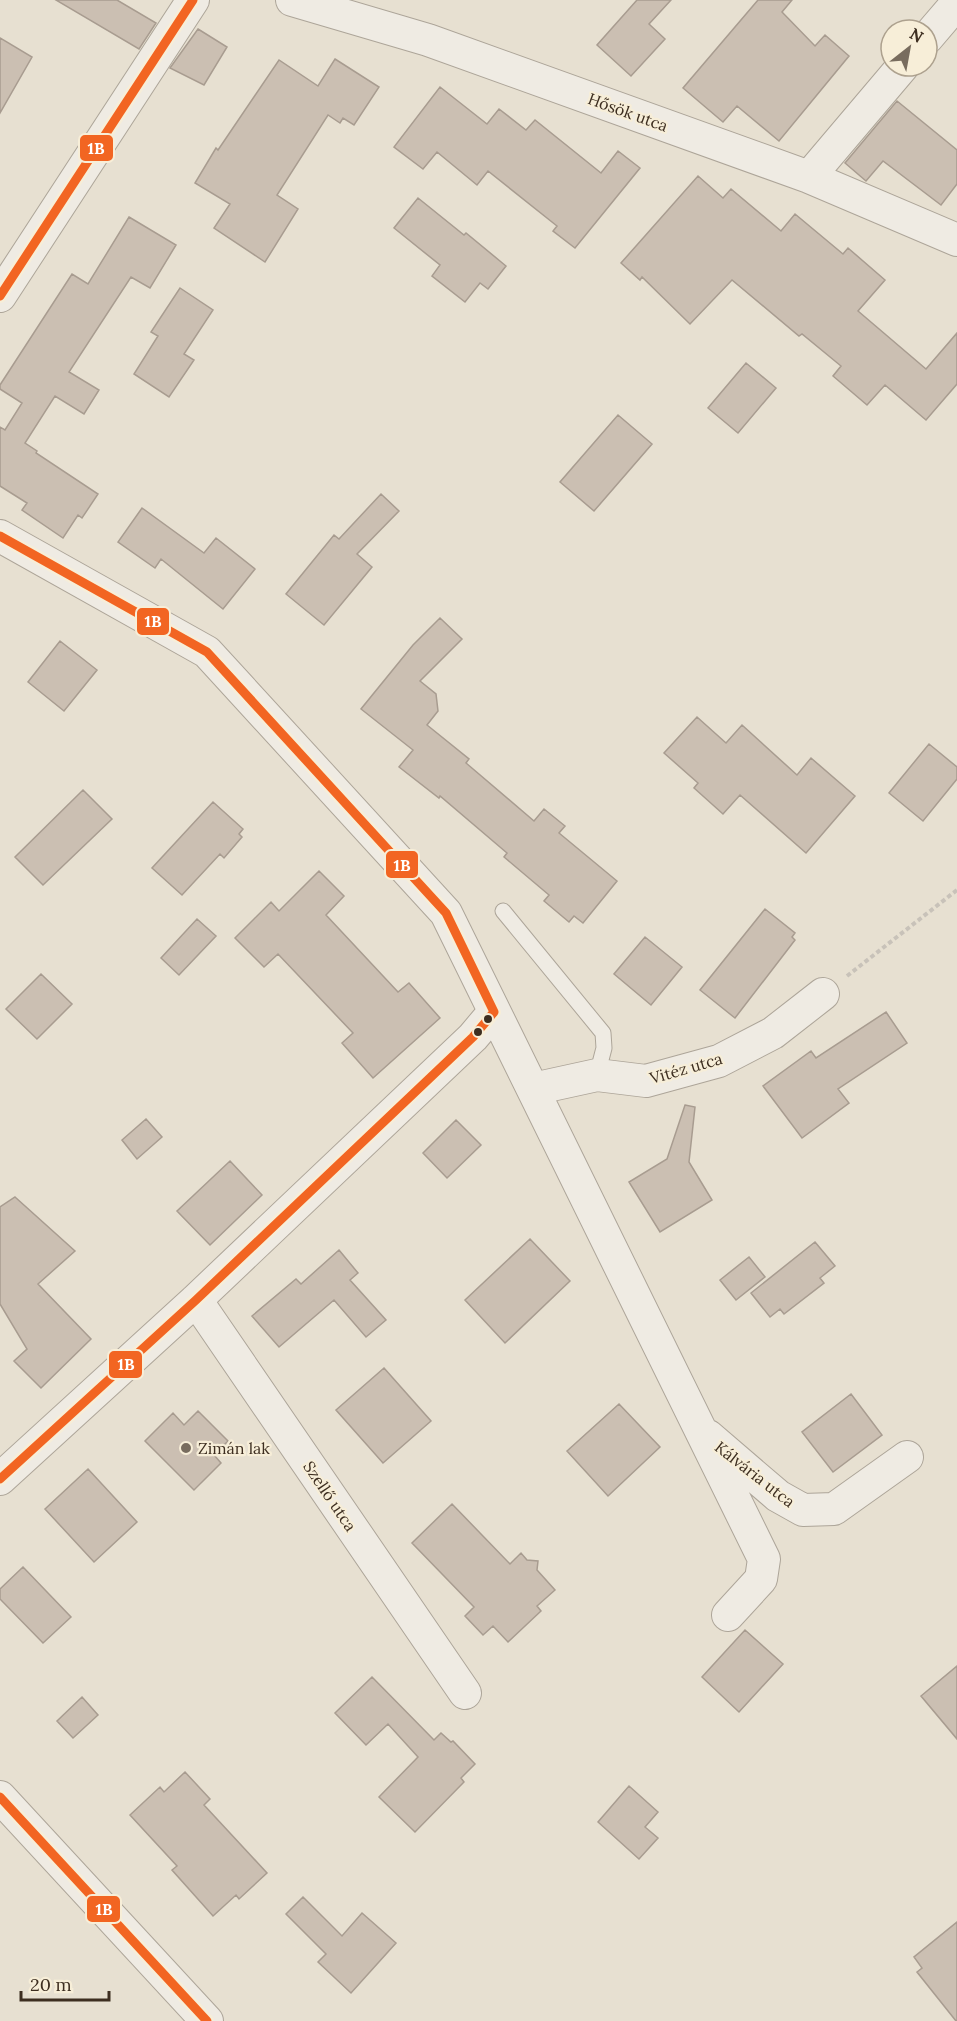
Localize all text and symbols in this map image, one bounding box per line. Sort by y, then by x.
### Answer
north arrow [879,18,939,78]
text: N [906,23,927,47]
street label: Hősök utca [585,88,671,136]
line badge: 1B [79,134,114,162]
text: 1B [87,138,105,158]
line badge: 1B [136,607,170,636]
text: 1B [144,611,162,631]
line badge: 1B [385,850,419,879]
text: 1B [393,855,411,875]
unlabelled marker [482,1013,494,1025]
unlabelled marker [472,1026,484,1038]
street label: Vitéz utca [646,1048,725,1088]
line badge: 1B [108,1350,143,1379]
text: 1B [117,1354,135,1374]
street label: Kálvária utca [711,1437,799,1511]
place label: Zimán lak [198,1438,270,1458]
marker: Zimán lak [179,1441,193,1455]
street label: Szellő utca [299,1457,361,1535]
line badge: 1B [86,1895,121,1923]
text: 1B [95,1899,113,1919]
scale bar [21,1964,110,2002]
text: 20 m [30,1973,72,1996]

